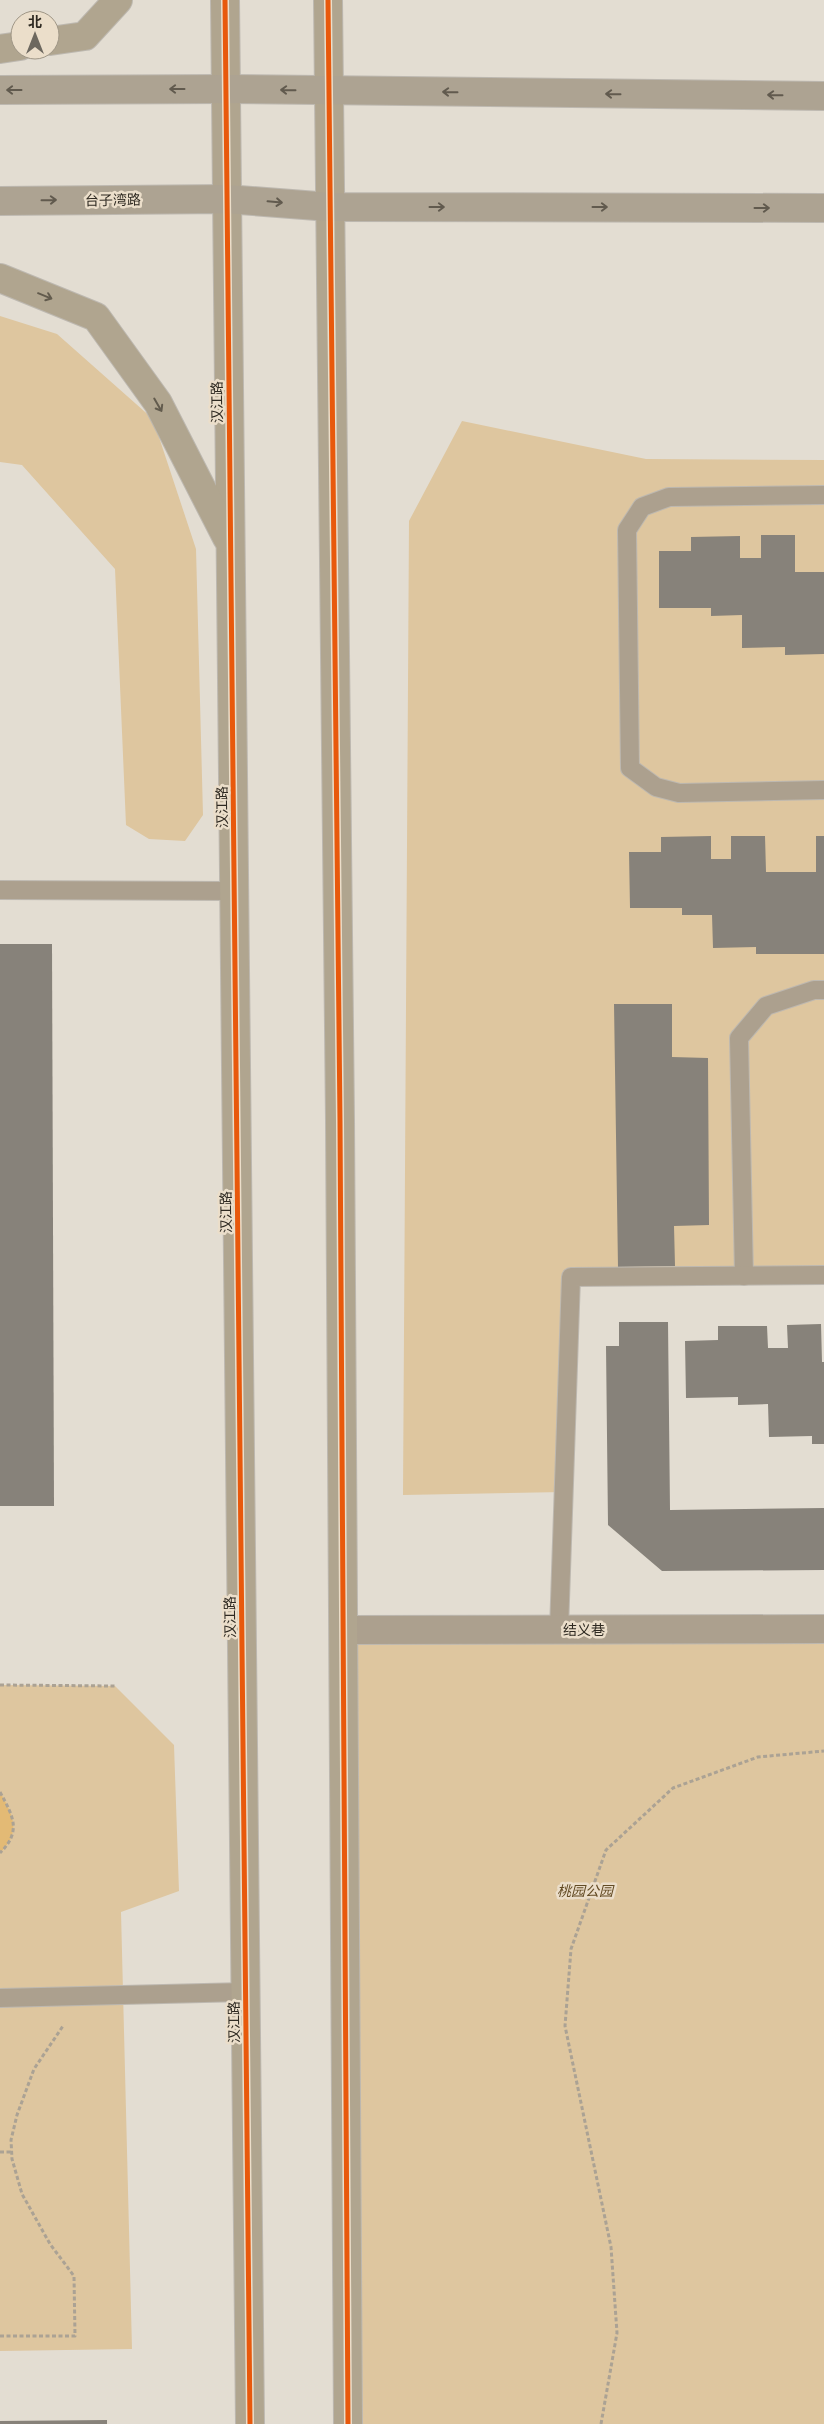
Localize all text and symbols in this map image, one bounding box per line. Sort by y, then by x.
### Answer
north arrow [10,10,60,60]
text: 北 [28,12,42,31]
one-way arrow [169,84,186,94]
one-way arrow [7,85,23,95]
one-way arrow [280,85,296,95]
one-way arrow [443,87,459,97]
one-way arrow [605,89,621,98]
one-way arrow [768,90,784,100]
street label: 台子湾路 [85,190,141,209]
one-way arrow [40,195,56,205]
one-way arrow [266,198,282,207]
one-way arrow [428,202,445,212]
one-way arrow [591,202,607,212]
one-way arrow [754,203,770,213]
one-way arrow [37,292,52,302]
street label: 汉江路 [207,381,226,423]
one-way arrow [154,397,164,411]
street label: 汉江路 [212,786,231,828]
street label: 汉江路 [216,1191,235,1233]
street label: 汉江路 [220,1596,239,1638]
street label: 结义巷 [563,1620,605,1639]
park label: 桃园公园 [557,1881,615,1900]
street label: 汉江路 [224,2001,243,2043]

